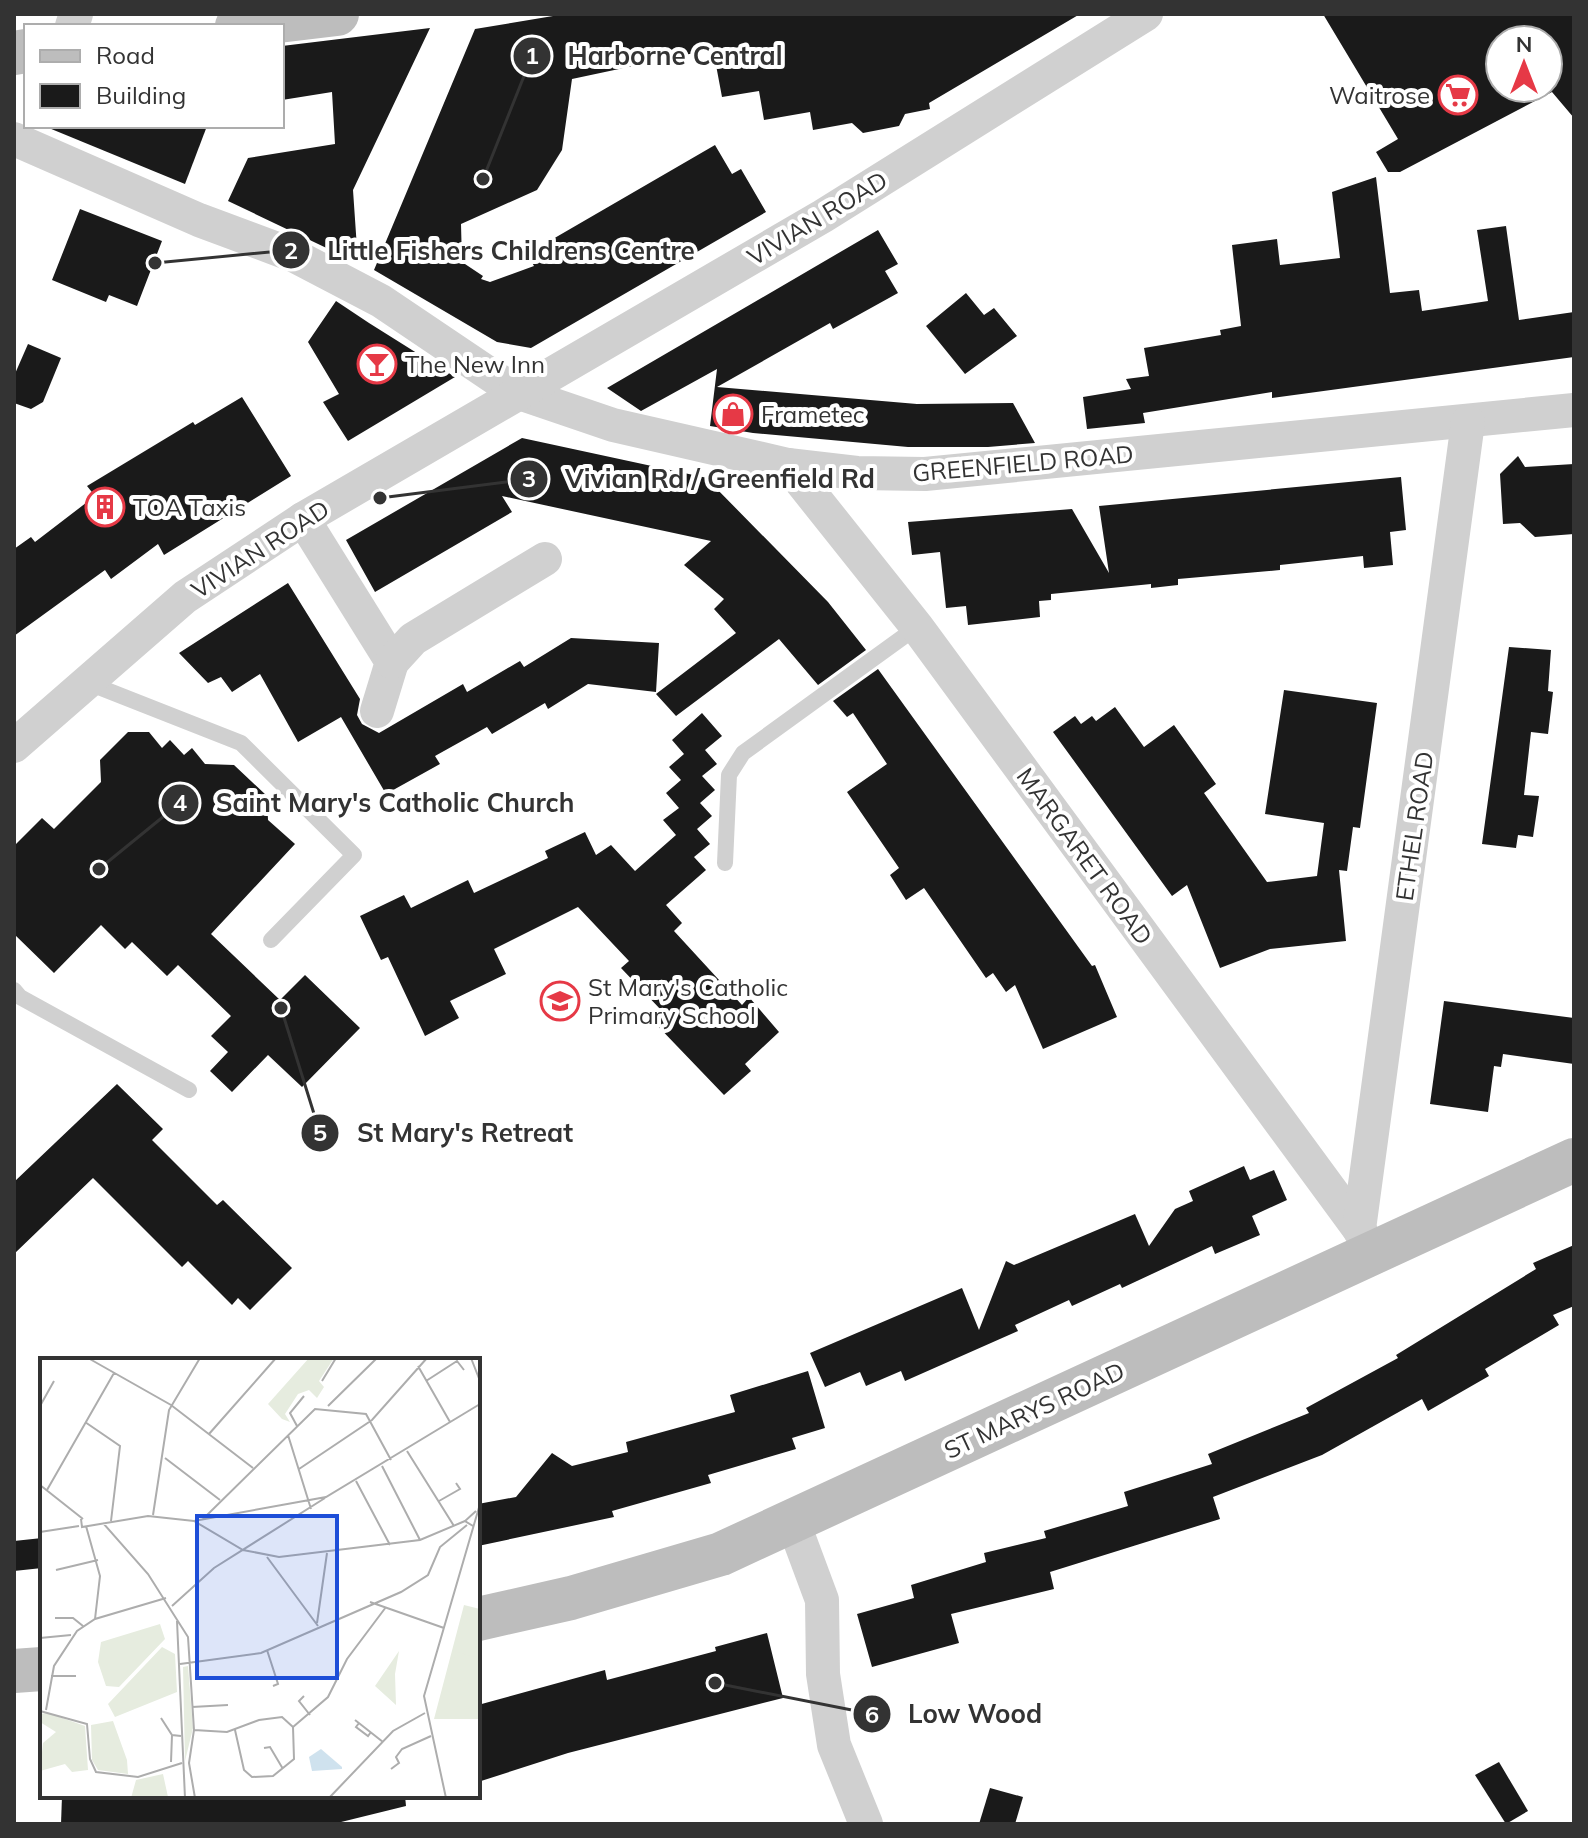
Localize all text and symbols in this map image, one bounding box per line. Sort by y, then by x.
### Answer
legend [24,24,284,128]
north arrow [1484,24,1564,104]
text: N [1516,30,1532,58]
callout: Harborne Central [512,31,799,81]
text: Harborne Central [568,39,782,72]
text: Road [96,40,155,70]
text: 1 [525,40,539,70]
supermarket icon: Waitrose [1437,74,1479,116]
text: Building [96,80,186,110]
place label: Waitrose [1329,80,1430,110]
street label: VIVIAN ROAD [742,164,892,272]
callout: Little Fishers Childrens Centre [271,225,711,275]
text: Little Fishers Childrens Centre [327,234,695,267]
text: 2 [284,235,298,265]
bar icon: The New Inn [356,343,398,385]
place label: The New Inn [405,349,545,379]
shop icon: Frametec [712,393,754,435]
place label: Frametec [761,399,865,429]
street label: GREENFIELD ROAD [911,438,1135,488]
callout: Vivian Rd / Greenfield Rd [509,454,891,504]
text: Vivian Rd / Greenfield Rd [564,462,875,495]
text: 3 [522,463,536,493]
building icon: TOA Taxis [84,486,126,528]
place label: TOA Taxis [133,492,246,522]
street label: VIVIAN ROAD [186,493,334,605]
street label: ETHEL ROAD [1389,749,1439,903]
street label: MARGARET ROAD [1011,762,1159,950]
callout: Saint Mary's Catholic Church [160,778,591,828]
text: Saint Mary's Catholic Church [216,786,574,819]
text: 4 [173,787,187,817]
place label: St Mary's Catholic Primary School [588,972,788,1030]
school or university icon: St Mary's Catholic Primary School [539,980,581,1022]
callout: St Mary's Retreat [300,1108,589,1158]
text: St Mary's Retreat [357,1116,573,1149]
text: 5 [313,1117,327,1147]
street label: ST MARYS ROAD [939,1355,1129,1465]
inset map [40,1358,480,1798]
callout: Low Wood [852,1689,1058,1739]
text: Low Wood [908,1697,1042,1730]
text: 6 [865,1699,879,1729]

